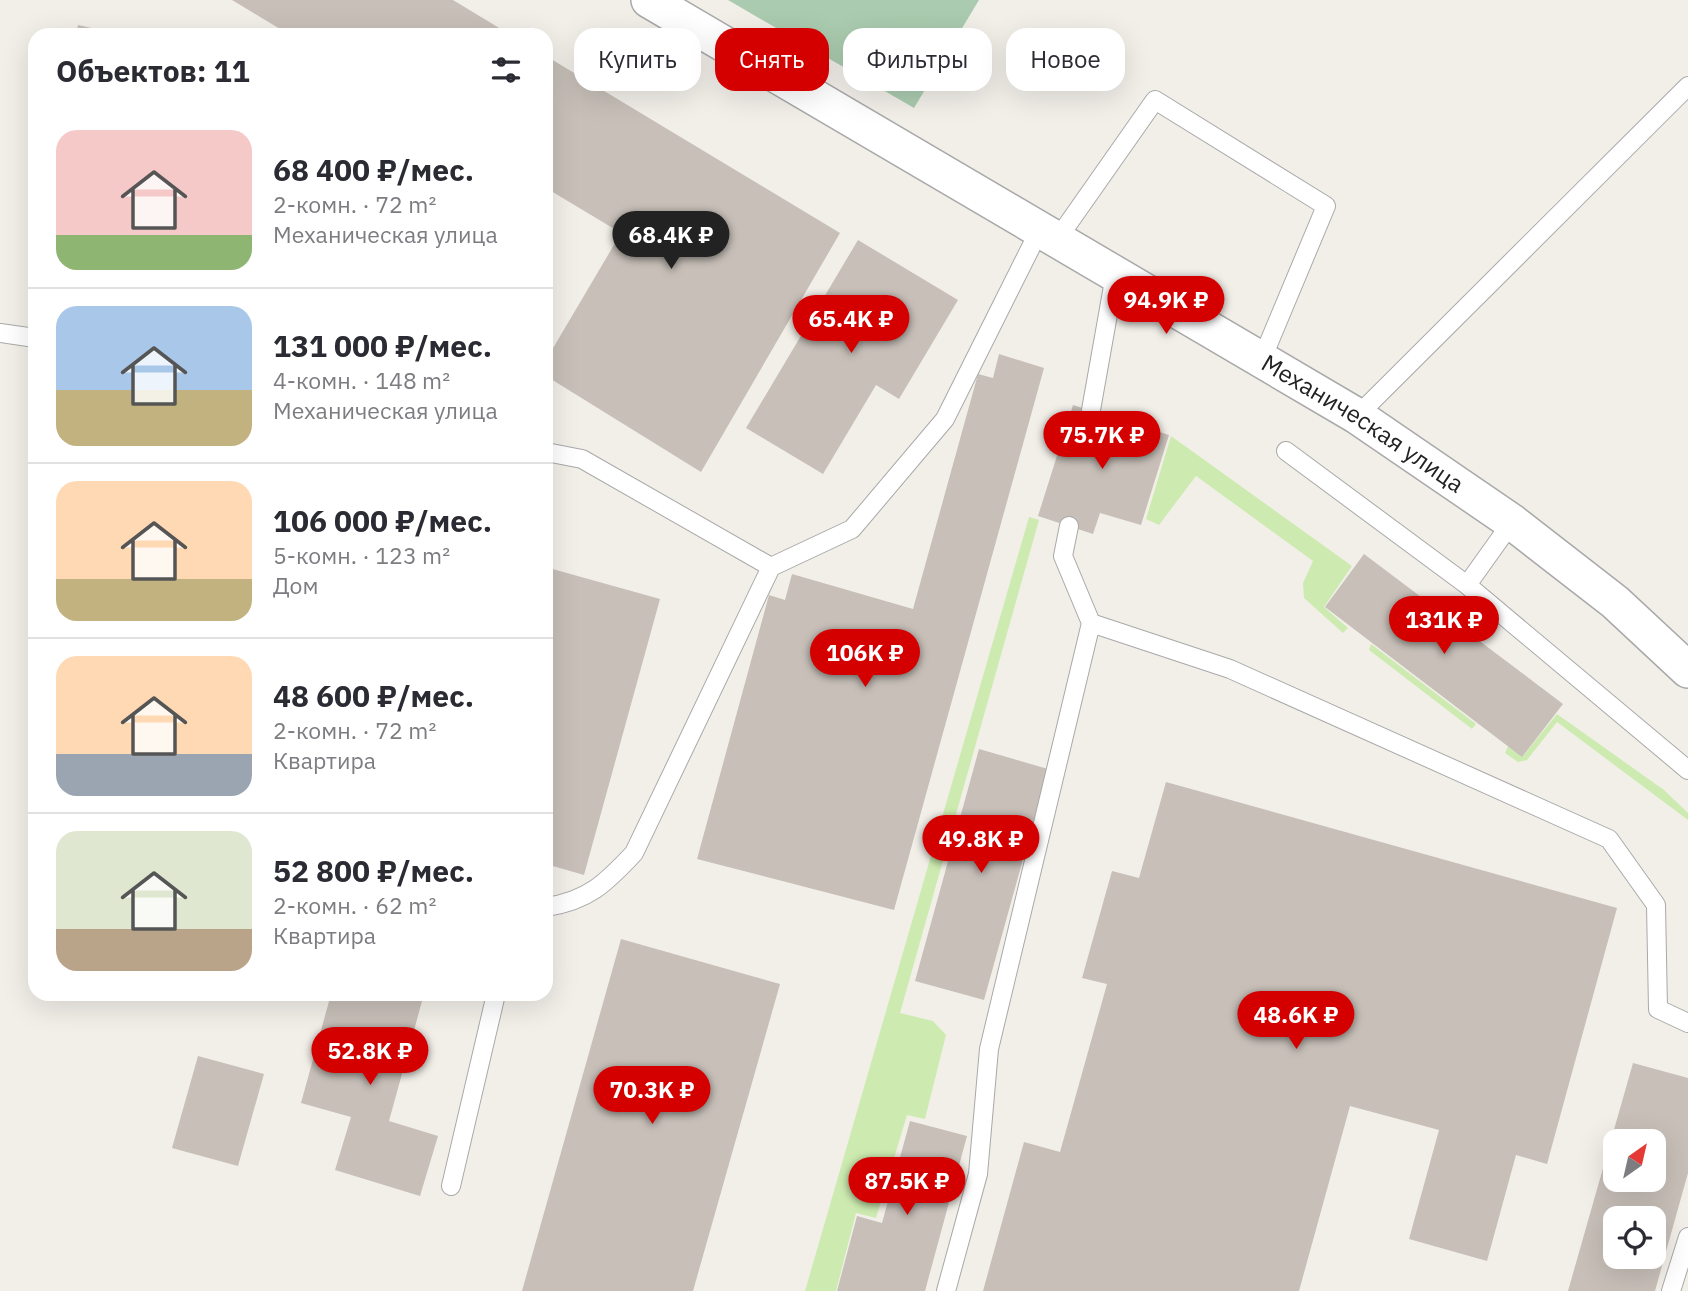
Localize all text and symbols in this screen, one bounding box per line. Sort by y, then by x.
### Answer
chip: Купить [574,28,701,91]
chip: Снять [715,28,829,91]
chip: Фильтры [843,28,992,91]
chip: Новое [1006,28,1125,91]
text: Объектов: 11 [56,51,250,90]
icon: filters [487,51,525,89]
text: 68 400 ₽/мес. [273,150,474,189]
icon: home [112,158,196,242]
text: 2-комн. · 72 m² [273,189,436,219]
pin: 68.4K ₽ [606,212,736,271]
text: Механическая улица [273,219,498,249]
text: 68.4K ₽ [628,219,714,249]
pin: 94.9K ₽ [1101,276,1231,336]
text: 94.9K ₽ [1123,284,1209,314]
pin: 65.4K ₽ [786,296,916,355]
text: 65.4K ₽ [808,303,894,333]
text: 131 000 ₽/мес. [273,326,492,365]
icon: home [112,334,196,418]
street label: Механическая улица [1256,346,1471,500]
text: 4-комн. · 148 m² [273,365,450,395]
text: Механическая улица [273,395,498,425]
pin: 75.7K ₽ [1037,412,1167,471]
text: 75.7K ₽ [1059,419,1145,449]
text: 106 000 ₽/мес. [273,501,492,540]
icon: home [112,509,196,593]
text: 5-комн. · 123 m² [273,540,450,570]
text: Дом [273,570,318,600]
pin: 131K ₽ [1387,596,1501,656]
text: 131K ₽ [1405,604,1483,634]
pin: 106K ₽ [808,630,922,689]
text: 106K ₽ [826,637,904,667]
text: 48 600 ₽/мес. [273,676,474,715]
icon: home [112,684,196,768]
text: 2-комн. · 72 m² [273,715,436,745]
text: Квартира [273,745,376,775]
pin: 49.8K ₽ [916,816,1046,875]
text: 49.8K ₽ [938,823,1024,853]
text: 52 800 ₽/мес. [273,851,474,890]
icon: home [112,859,196,943]
text: 2-комн. · 62 m² [273,890,436,920]
text: Квартира [273,920,376,950]
pin: 48.6K ₽ [1231,992,1361,1051]
text: 48.6K ₽ [1253,999,1339,1029]
pin: 52.8K ₽ [305,1028,435,1087]
text: 52.8K ₽ [327,1035,413,1065]
pin: 70.3K ₽ [587,1066,717,1126]
text: 70.3K ₽ [609,1074,695,1104]
north arrow [1603,1129,1666,1192]
map controls [1603,1129,1666,1269]
pin: 87.5K ₽ [842,1158,972,1217]
text: 87.5K ₽ [864,1165,950,1195]
button: locate [1603,1206,1666,1269]

